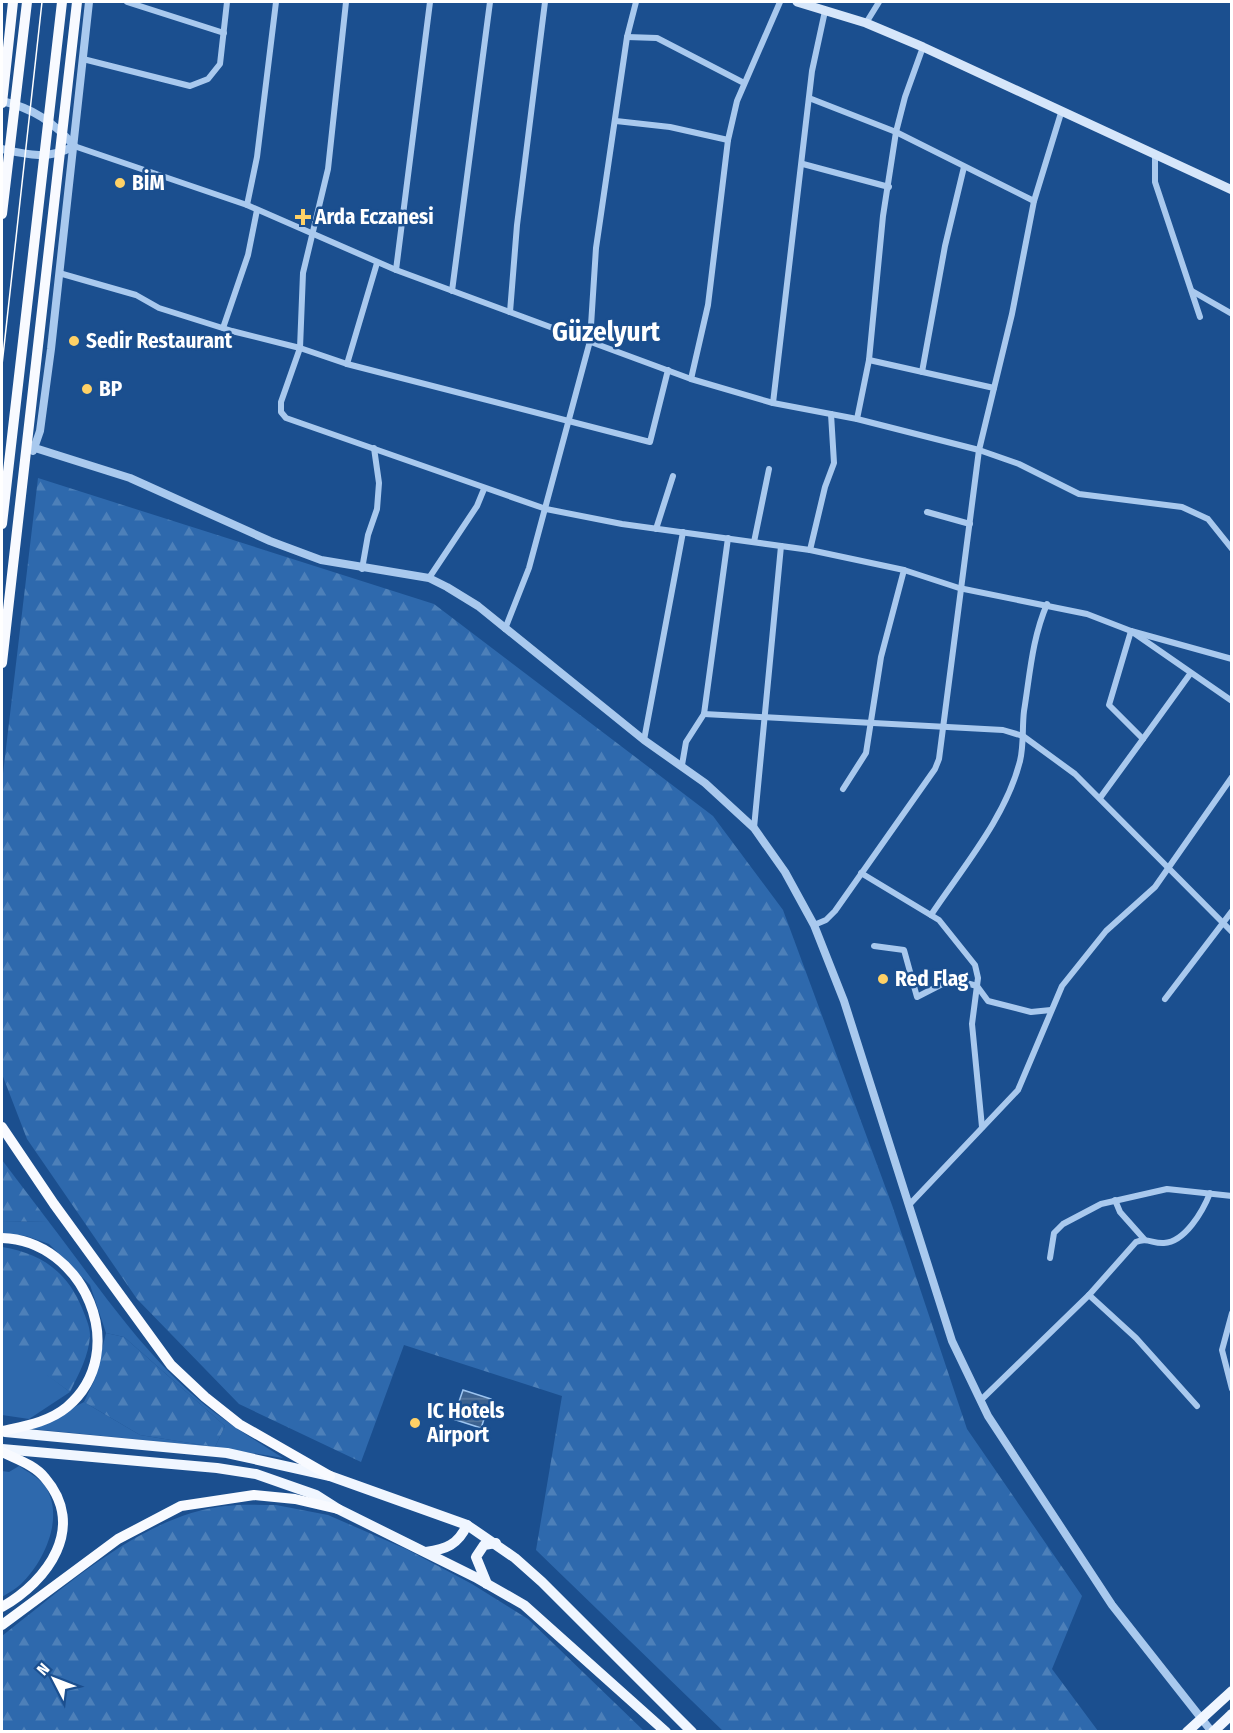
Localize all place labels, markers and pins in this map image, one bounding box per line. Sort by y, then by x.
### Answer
place label: BİM [132,169,165,196]
marker: BİM [113,176,127,190]
place label: Arda Eczanesi [314,204,434,230]
marker: Arda Eczanesi [296,210,310,224]
place label: Sedir Restaurant [86,328,233,354]
marker: Sedir Restaurant [67,334,81,348]
place label: BP [99,376,123,402]
marker: BP [80,382,94,396]
place label: Red Flag [895,966,969,992]
marker: Red Flag [876,972,890,986]
place label: IC Hotels Airport [426,1398,504,1448]
marker: IC Hotels Airport [408,1416,422,1430]

